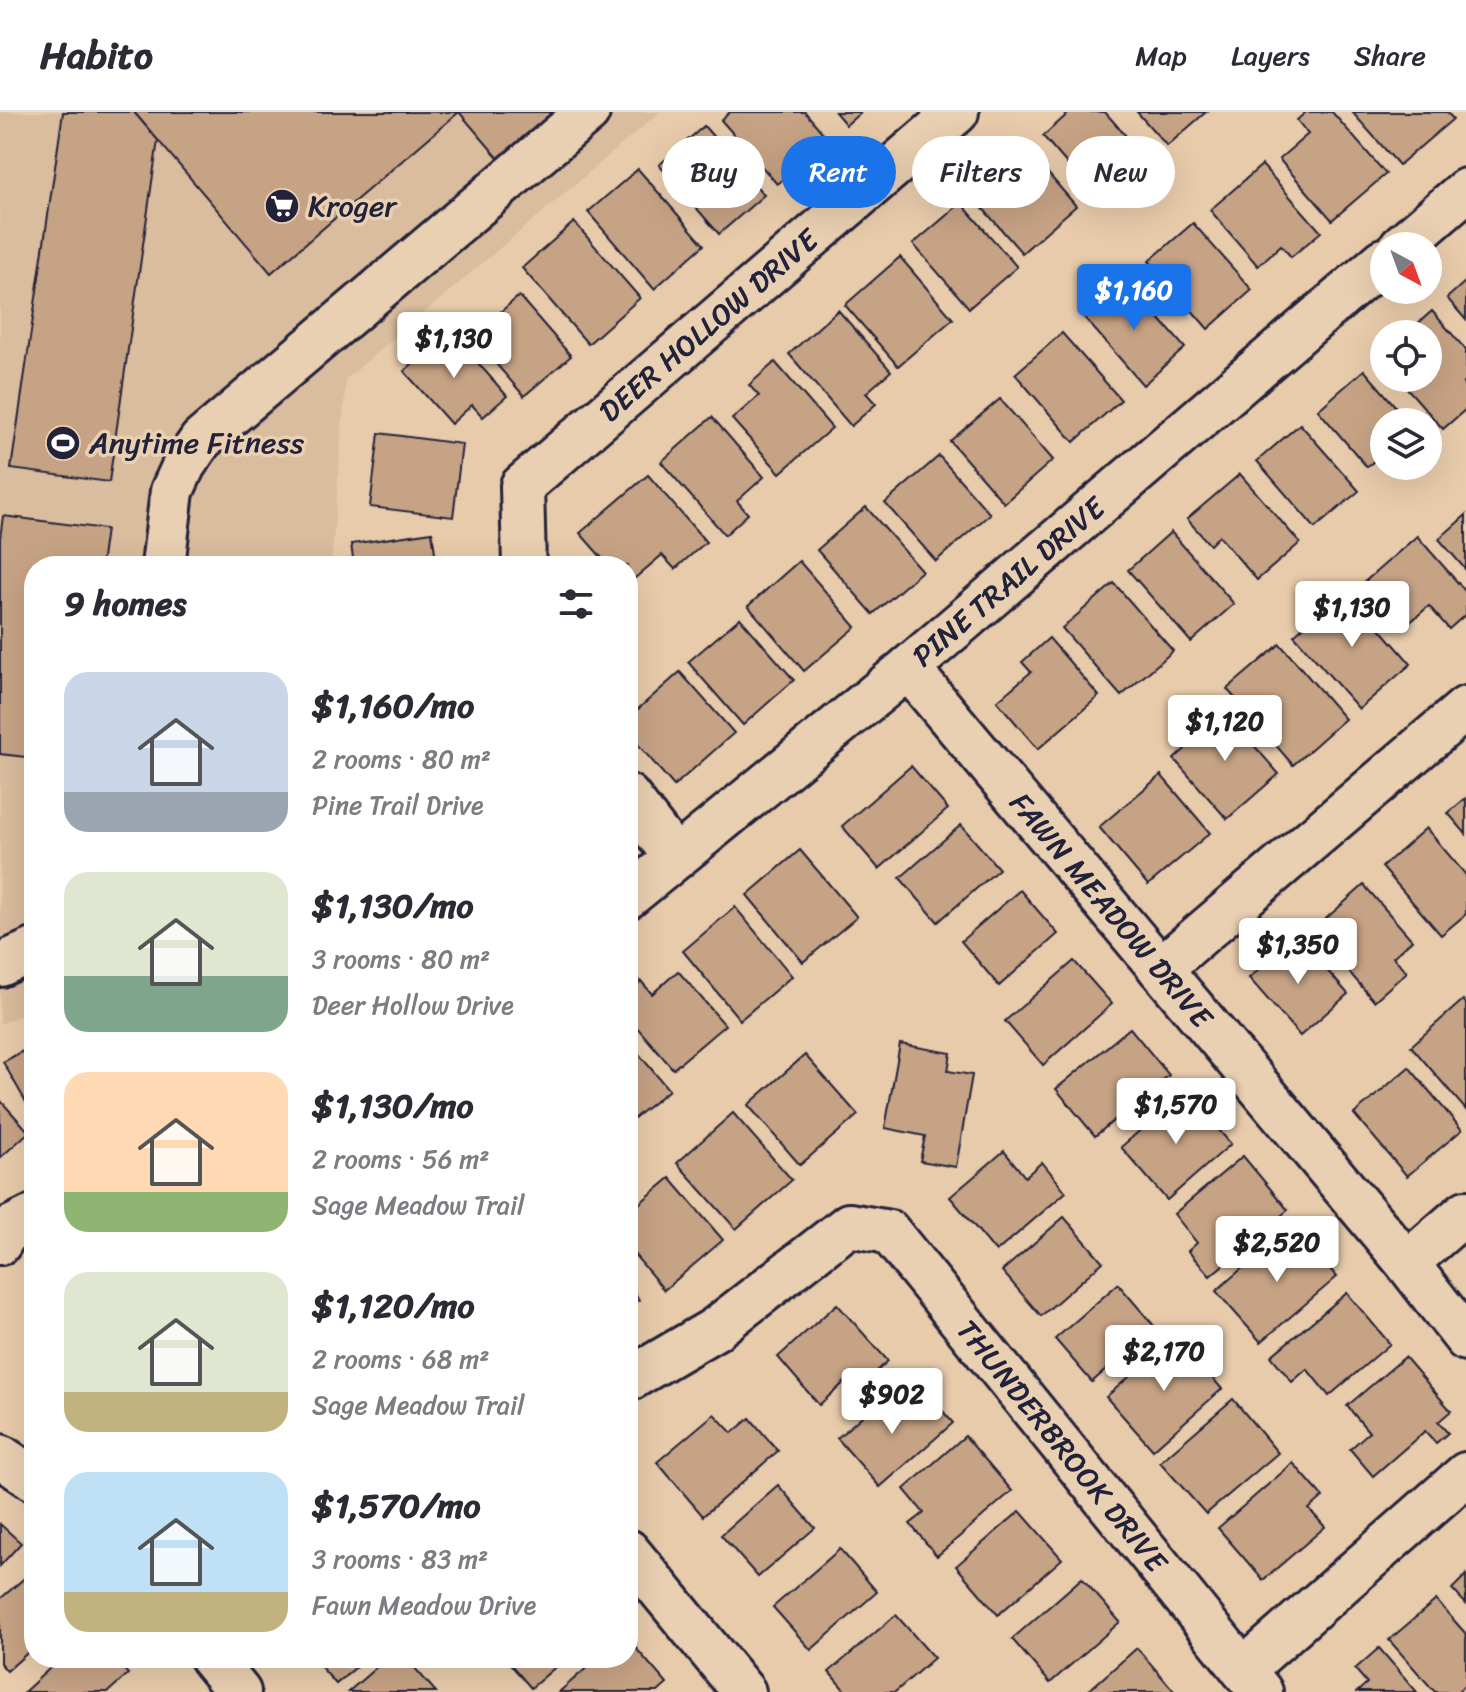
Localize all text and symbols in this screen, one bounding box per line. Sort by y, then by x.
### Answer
text: Habito [40,22,153,89]
text: Map [1135,31,1187,80]
text: Layers [1231,31,1310,80]
text: Share [1354,31,1426,80]
chip: Buy [662,136,765,208]
chip: Rent [781,136,896,208]
chip: Filters [912,136,1050,208]
chip: New [1066,136,1175,208]
place label: Kroger [308,179,398,233]
supermarket icon: Kroger [263,187,301,225]
street label: DEER HOLLOW DRIVE [586,213,833,436]
north arrow [1370,232,1442,304]
map controls [1370,232,1442,480]
pin: $1,160 [1069,264,1199,332]
text: $1,160 [1095,267,1173,313]
pin: $1,130 [389,312,519,380]
text: $1,130 [415,315,493,361]
button: locate [1370,320,1442,392]
button: layers [1370,408,1442,480]
place label: Anytime Fitness [88,416,304,470]
sports icon: Anytime Fitness [44,424,82,462]
street label: PINE TRAIL DRIVE [899,481,1120,681]
text: 9 homes [64,574,186,634]
pin: $1,130 [1287,581,1417,649]
icon: filters [554,582,598,626]
text: $1,130 [1313,584,1391,630]
text: $1,160/mo [312,676,474,736]
pin: $1,120 [1160,695,1290,763]
text: $1,120 [1186,698,1264,744]
icon: home [128,704,224,800]
text: 2 rooms · 80 m² [312,736,491,782]
street label: FAWN MEADOW DRIVE [995,779,1228,1043]
text: Pine Trail Drive [312,782,484,828]
text: $1,130/mo [312,876,474,936]
icon: home [128,904,224,1000]
pin: $1,350 [1233,918,1363,986]
text: $1,350 [1257,921,1339,967]
text: 3 rooms · 80 m² [312,936,490,982]
text: Deer Hollow Drive [312,982,514,1028]
text: $1,130/mo [312,1076,474,1136]
pin: $1,570 [1111,1078,1241,1146]
text: $1,570 [1135,1081,1217,1127]
icon: home [128,1104,224,1200]
text: 2 rooms · 56 m² [312,1136,490,1182]
text: Sage Meadow Trail [312,1182,525,1228]
pin: $2,520 [1212,1216,1342,1284]
text: $2,520 [1234,1219,1320,1265]
text: $1,120/mo [312,1276,475,1336]
icon: home [128,1304,224,1400]
street label: THUNDERBROOK DRIVE [942,1307,1183,1587]
pin: $2,170 [1099,1325,1229,1393]
text: $2,170 [1123,1328,1205,1374]
text: 2 rooms · 68 m² [312,1336,489,1382]
pin: $902 [845,1368,939,1436]
text: $902 [860,1371,924,1417]
text: Sage Meadow Trail [312,1382,525,1428]
text: $1,570/mo [312,1476,481,1536]
icon: home [128,1504,224,1600]
text: 3 rooms · 83 m² [312,1536,488,1582]
text: Fawn Meadow Drive [312,1582,536,1628]

